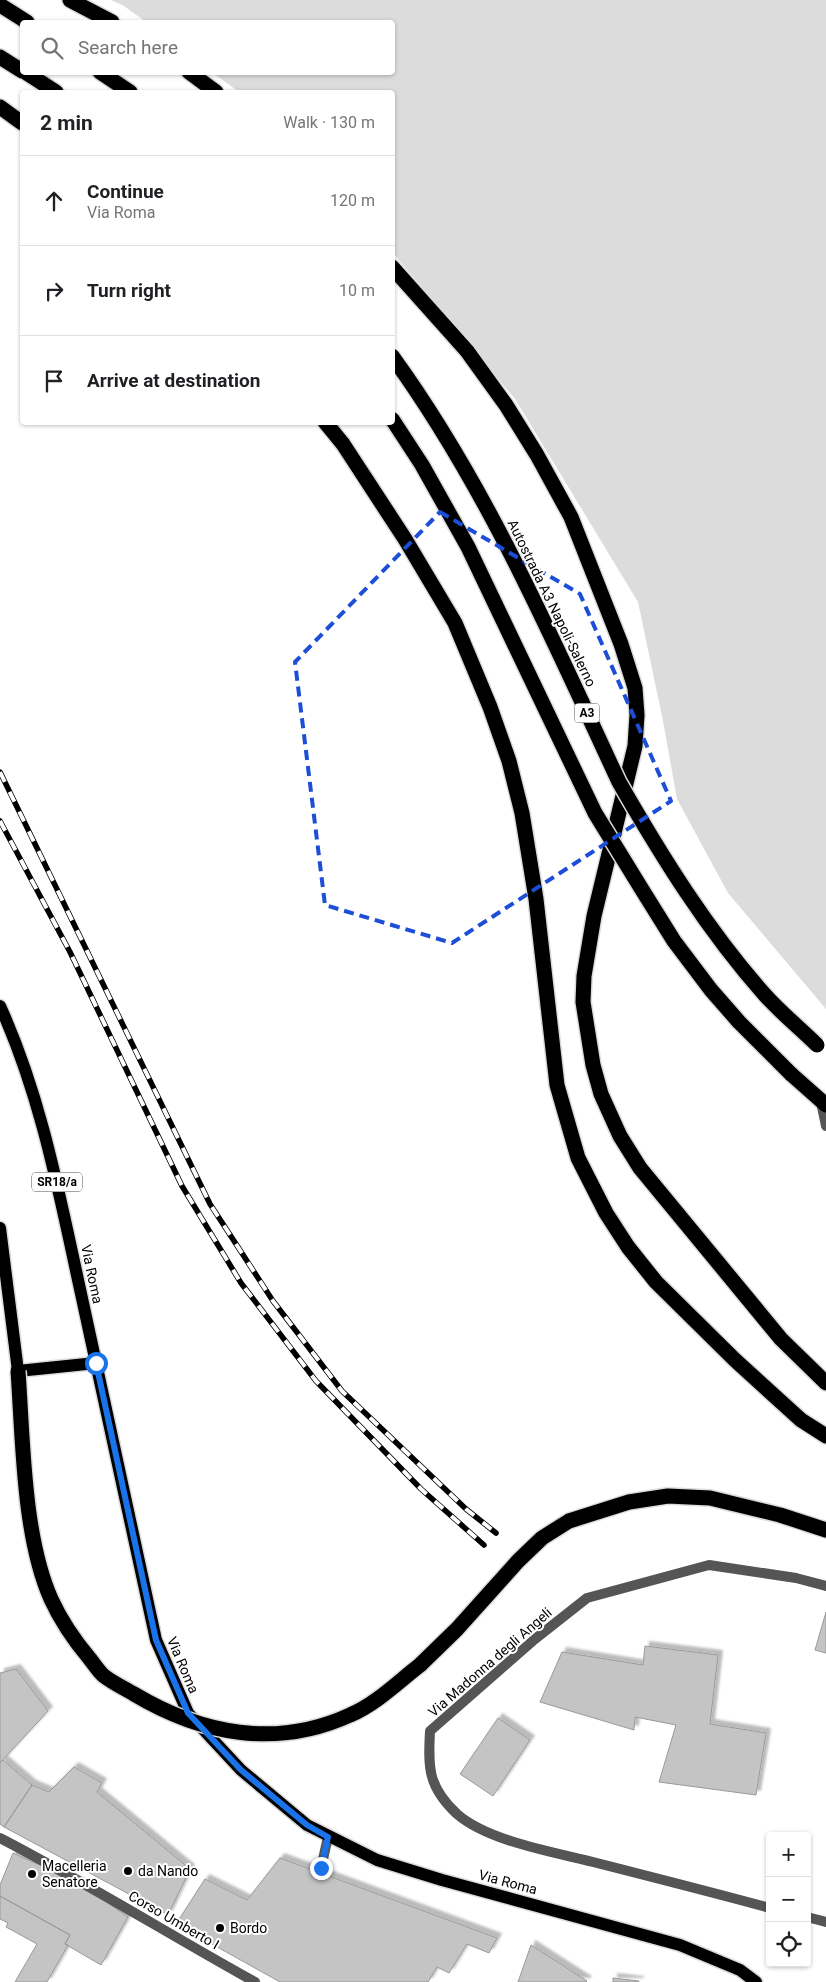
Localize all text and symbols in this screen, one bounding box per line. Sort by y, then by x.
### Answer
search box [20,20,395,75]
icon: search [38,34,66,62]
text: Search here [78,36,178,59]
text: 2 min [40,111,93,135]
text: Walk · 130 m [283,113,375,132]
text: Continue [87,180,164,203]
icon: ahead [40,187,68,215]
text: 120 m [330,191,375,210]
text: Via Roma [87,203,155,222]
icon: right [40,277,68,305]
text: Turn right [87,279,171,302]
text: 10 m [339,281,375,300]
icon: arrive [40,367,68,395]
text: Arrive at destination [87,369,260,392]
street label: Autostrada A3 Napoli-Salerno [505,517,600,689]
road number: A3 [574,704,600,722]
road number: SR18/a [32,1172,82,1192]
street label: Via Roma [78,1243,106,1305]
route start [85,1352,108,1375]
street label: Via Madonna degli Angeli [425,1604,555,1720]
street label: Via Roma [164,1634,202,1696]
map controls [766,1832,811,1967]
button: + [766,1832,811,1877]
route end [310,1857,333,1880]
place label: Macelleria Senatore [42,1858,107,1890]
place label: da Nando [138,1863,198,1879]
marker: da Nando [122,1865,134,1877]
street label: Via Roma [477,1867,539,1897]
marker: Macelleria Senatore [26,1868,38,1880]
button: − [766,1877,811,1922]
street label: Corso Umberto I [126,1888,222,1952]
place label: Bordo [230,1920,267,1936]
marker: Bordo [214,1922,226,1934]
button: locate [766,1922,811,1967]

